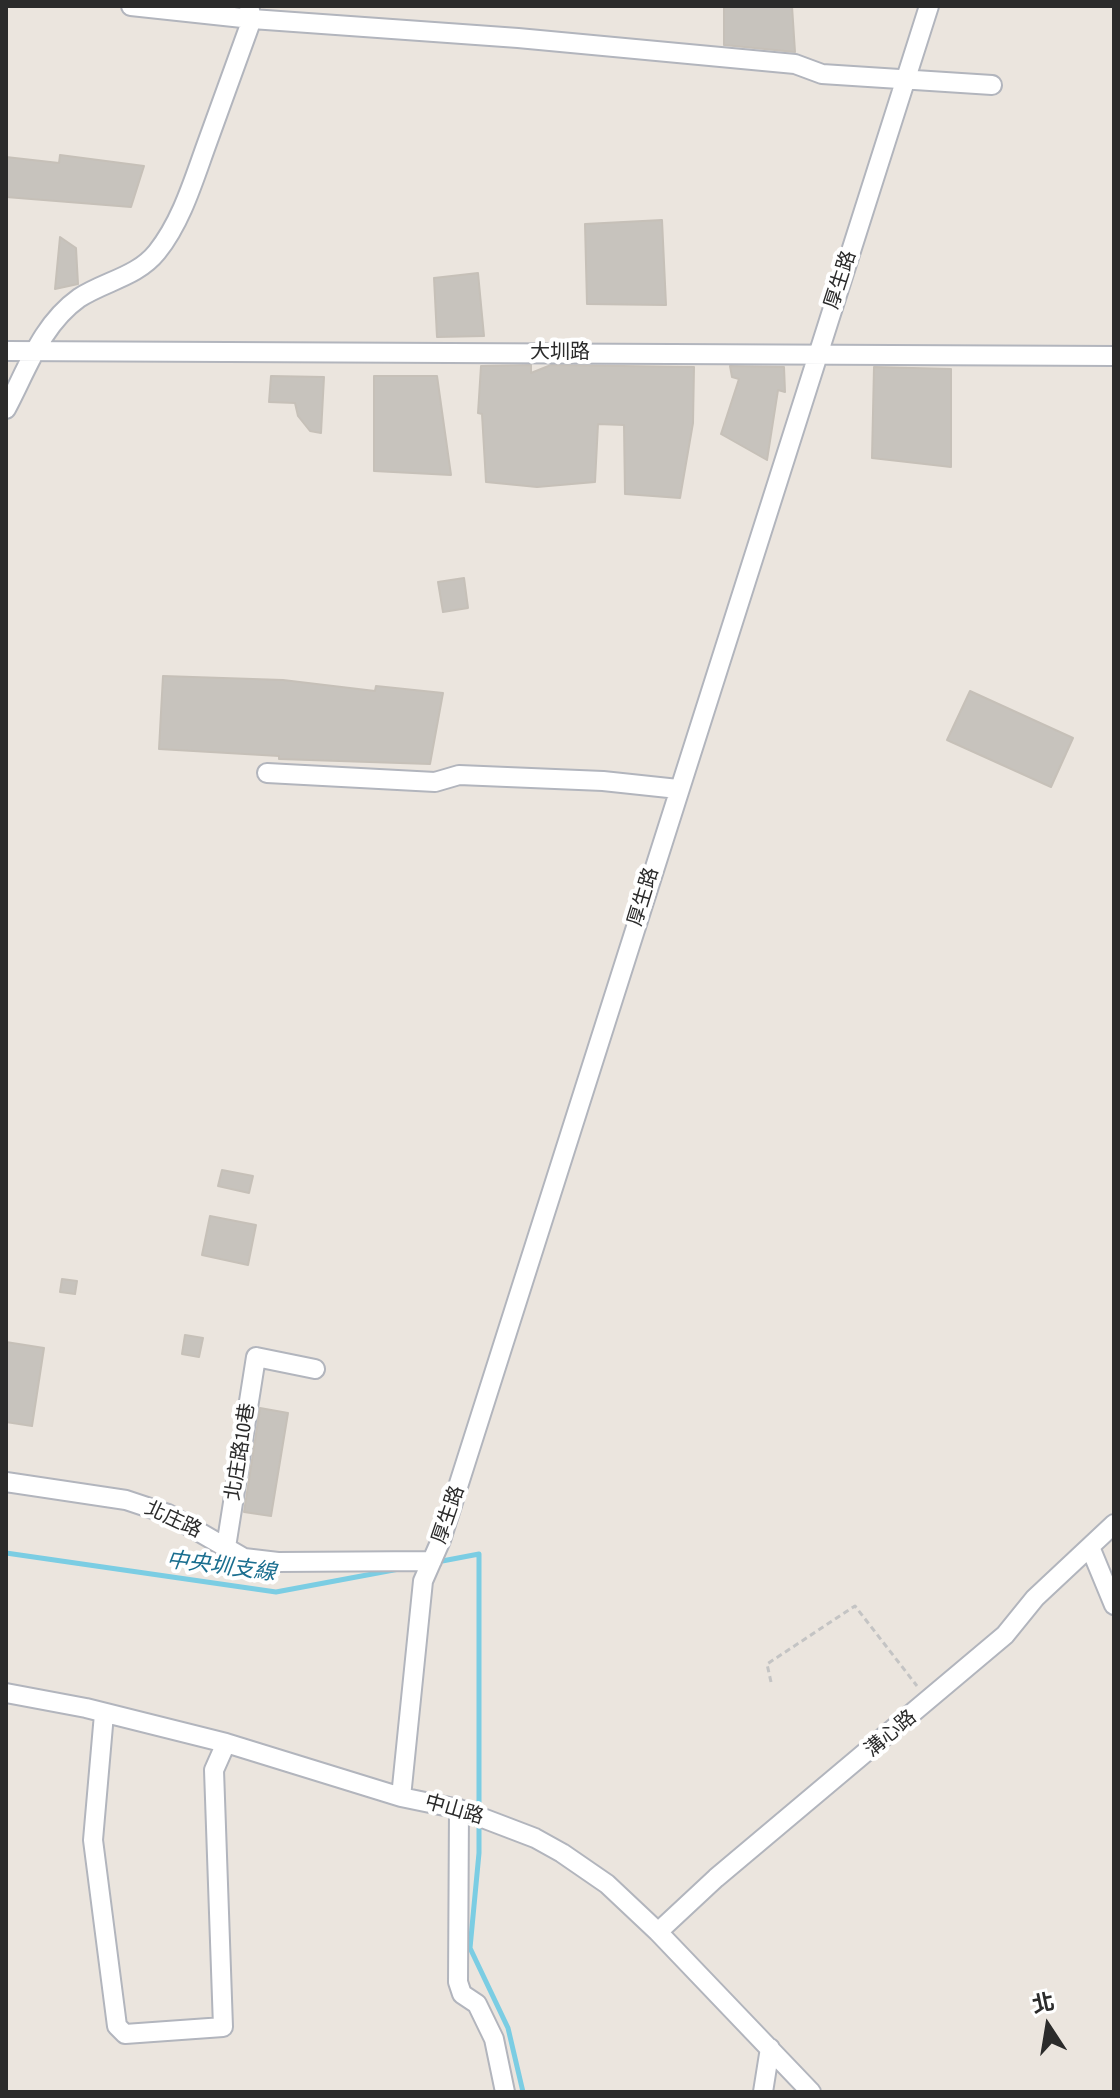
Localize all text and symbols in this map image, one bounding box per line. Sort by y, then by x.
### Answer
street label: 厚生路 [820,248,862,312]
street label: 大圳路 [530,341,590,365]
street label: 厚生路 [624,865,664,929]
street label: 北庄路10巷 [221,1402,261,1502]
street label: 厚生路 [428,1483,470,1547]
street label: 北庄路 [141,1496,205,1544]
water label: 中央圳支線 [165,1547,277,1587]
street label: 溝心路 [860,1706,922,1762]
street label: 中山路 [422,1790,486,1830]
north arrow [1008,1986,1088,2066]
text: 北 [1029,1986,1057,2019]

